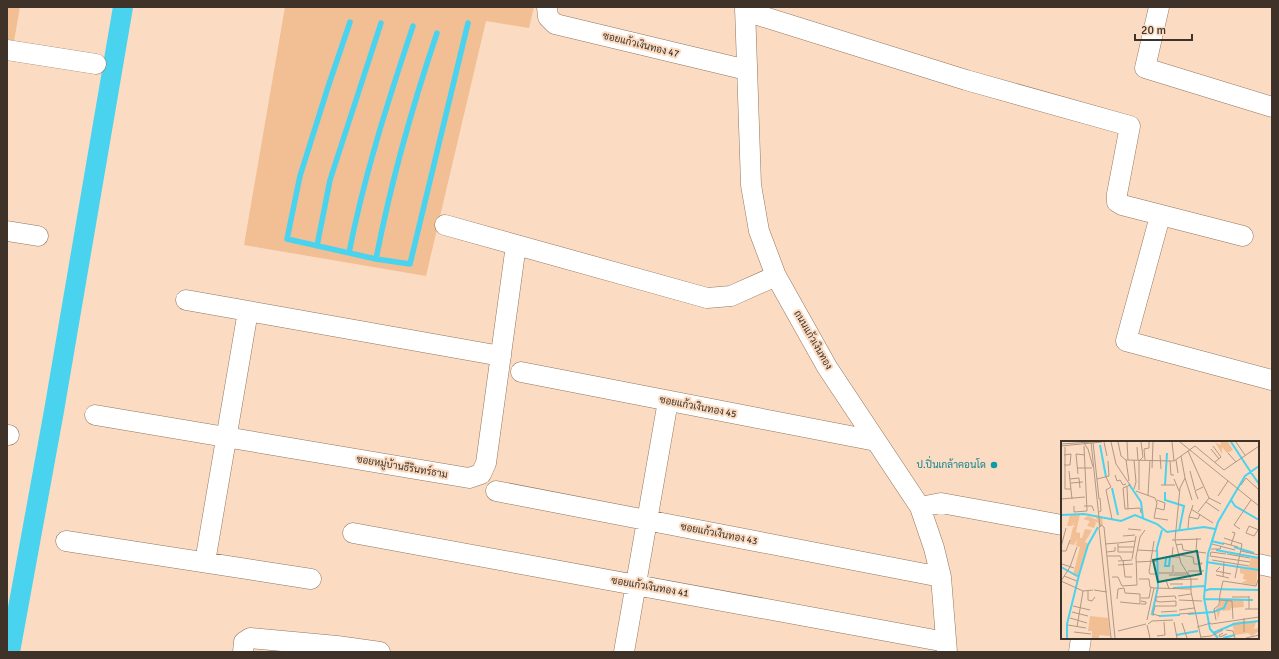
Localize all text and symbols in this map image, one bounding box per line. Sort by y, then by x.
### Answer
scale bar [1135,16,1192,42]
text: 20 m [1141,23,1166,38]
street label: ซอยแก้วเงินทอง 47 [602,29,681,60]
street label: ถนนแก้วเงินทอง [791,308,836,372]
street label: ซอยแก้วเงินทอง 45 [658,393,738,420]
inset map [1061,441,1259,639]
street label: ซอยหมู่บ้านธีรินทร์ธาม [355,451,449,482]
place label: ป.ปิ่นเกล้าคอนโด [916,456,986,471]
marker: ป.ปิ่นเกล้าคอนโด [989,460,999,470]
street label: ซอยแก้วเงินทอง 43 [679,520,759,547]
street label: ซอยแก้วเงินทอง 41 [610,573,690,600]

